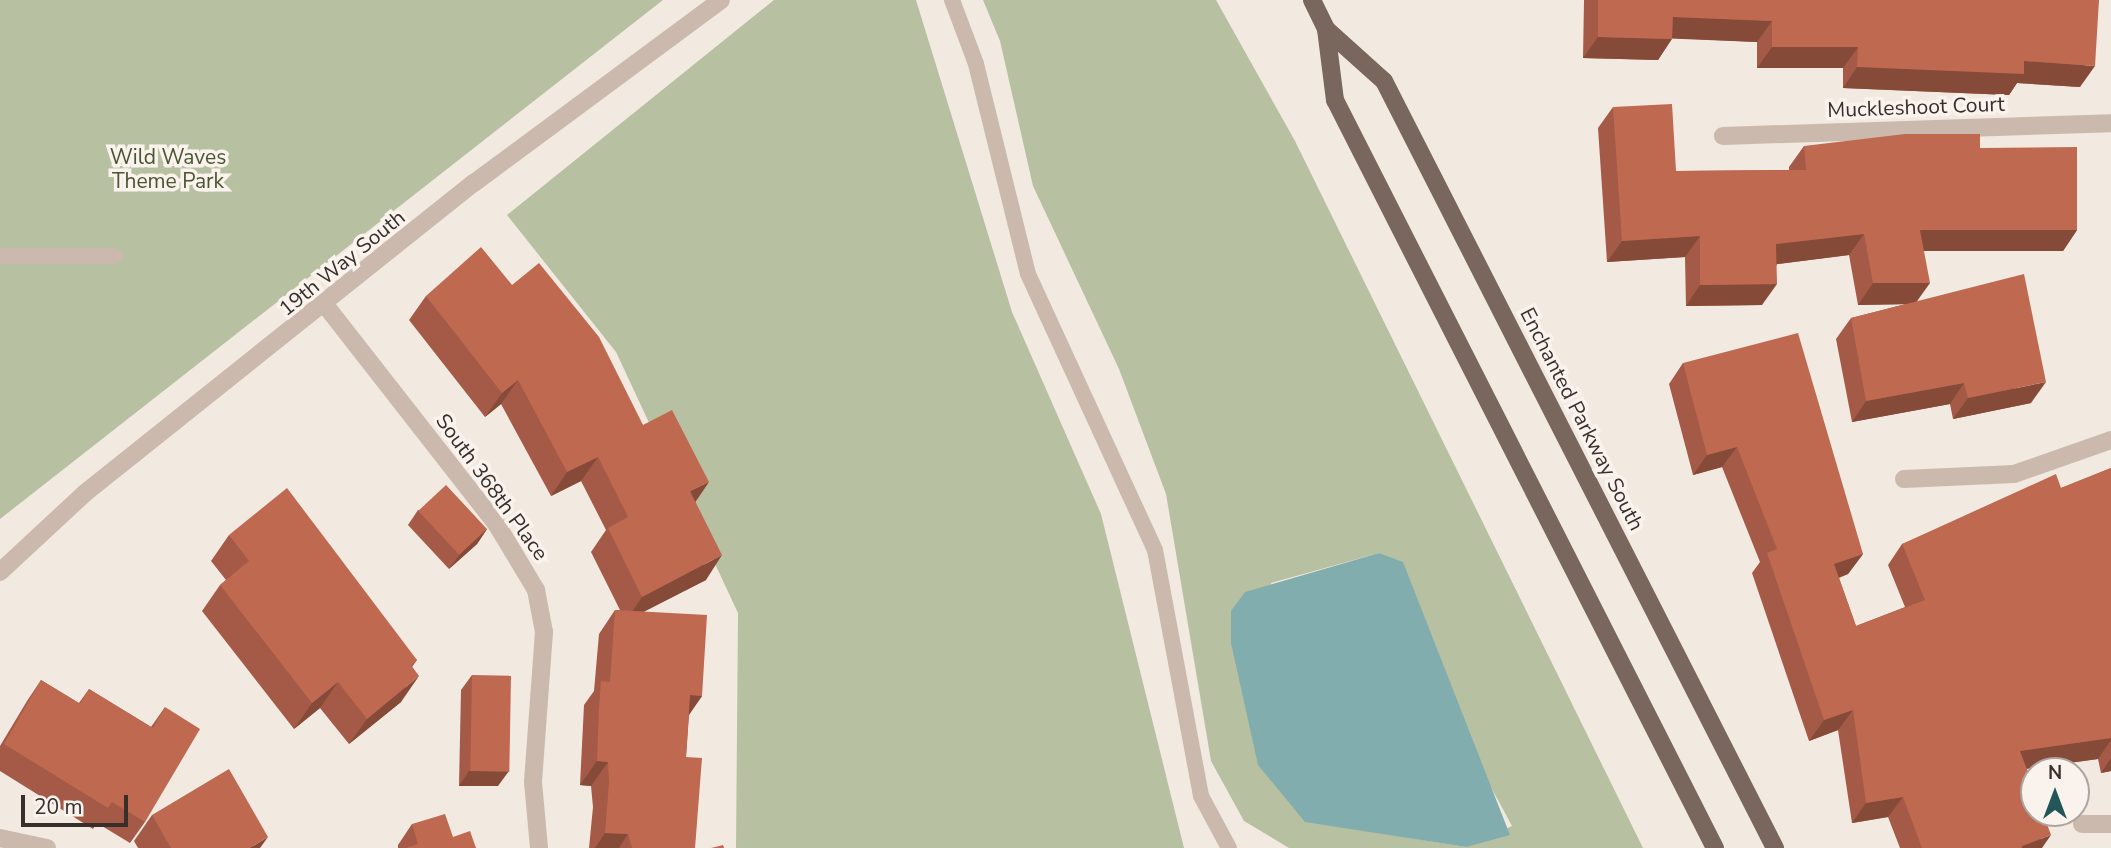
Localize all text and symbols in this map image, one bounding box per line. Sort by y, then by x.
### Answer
street label: Muckleshoot Court [1827,91,2005,123]
park label: Wild Waves Theme Park [110,144,226,194]
street label: 19th Way South [274,205,410,321]
street label: Enchanted Parkway South [1515,303,1649,535]
street label: South 368th Place [430,409,554,565]
north arrow [2020,757,2090,827]
text: N [2048,760,2062,786]
scale bar [24,782,131,826]
text: 20 m [34,793,83,821]

